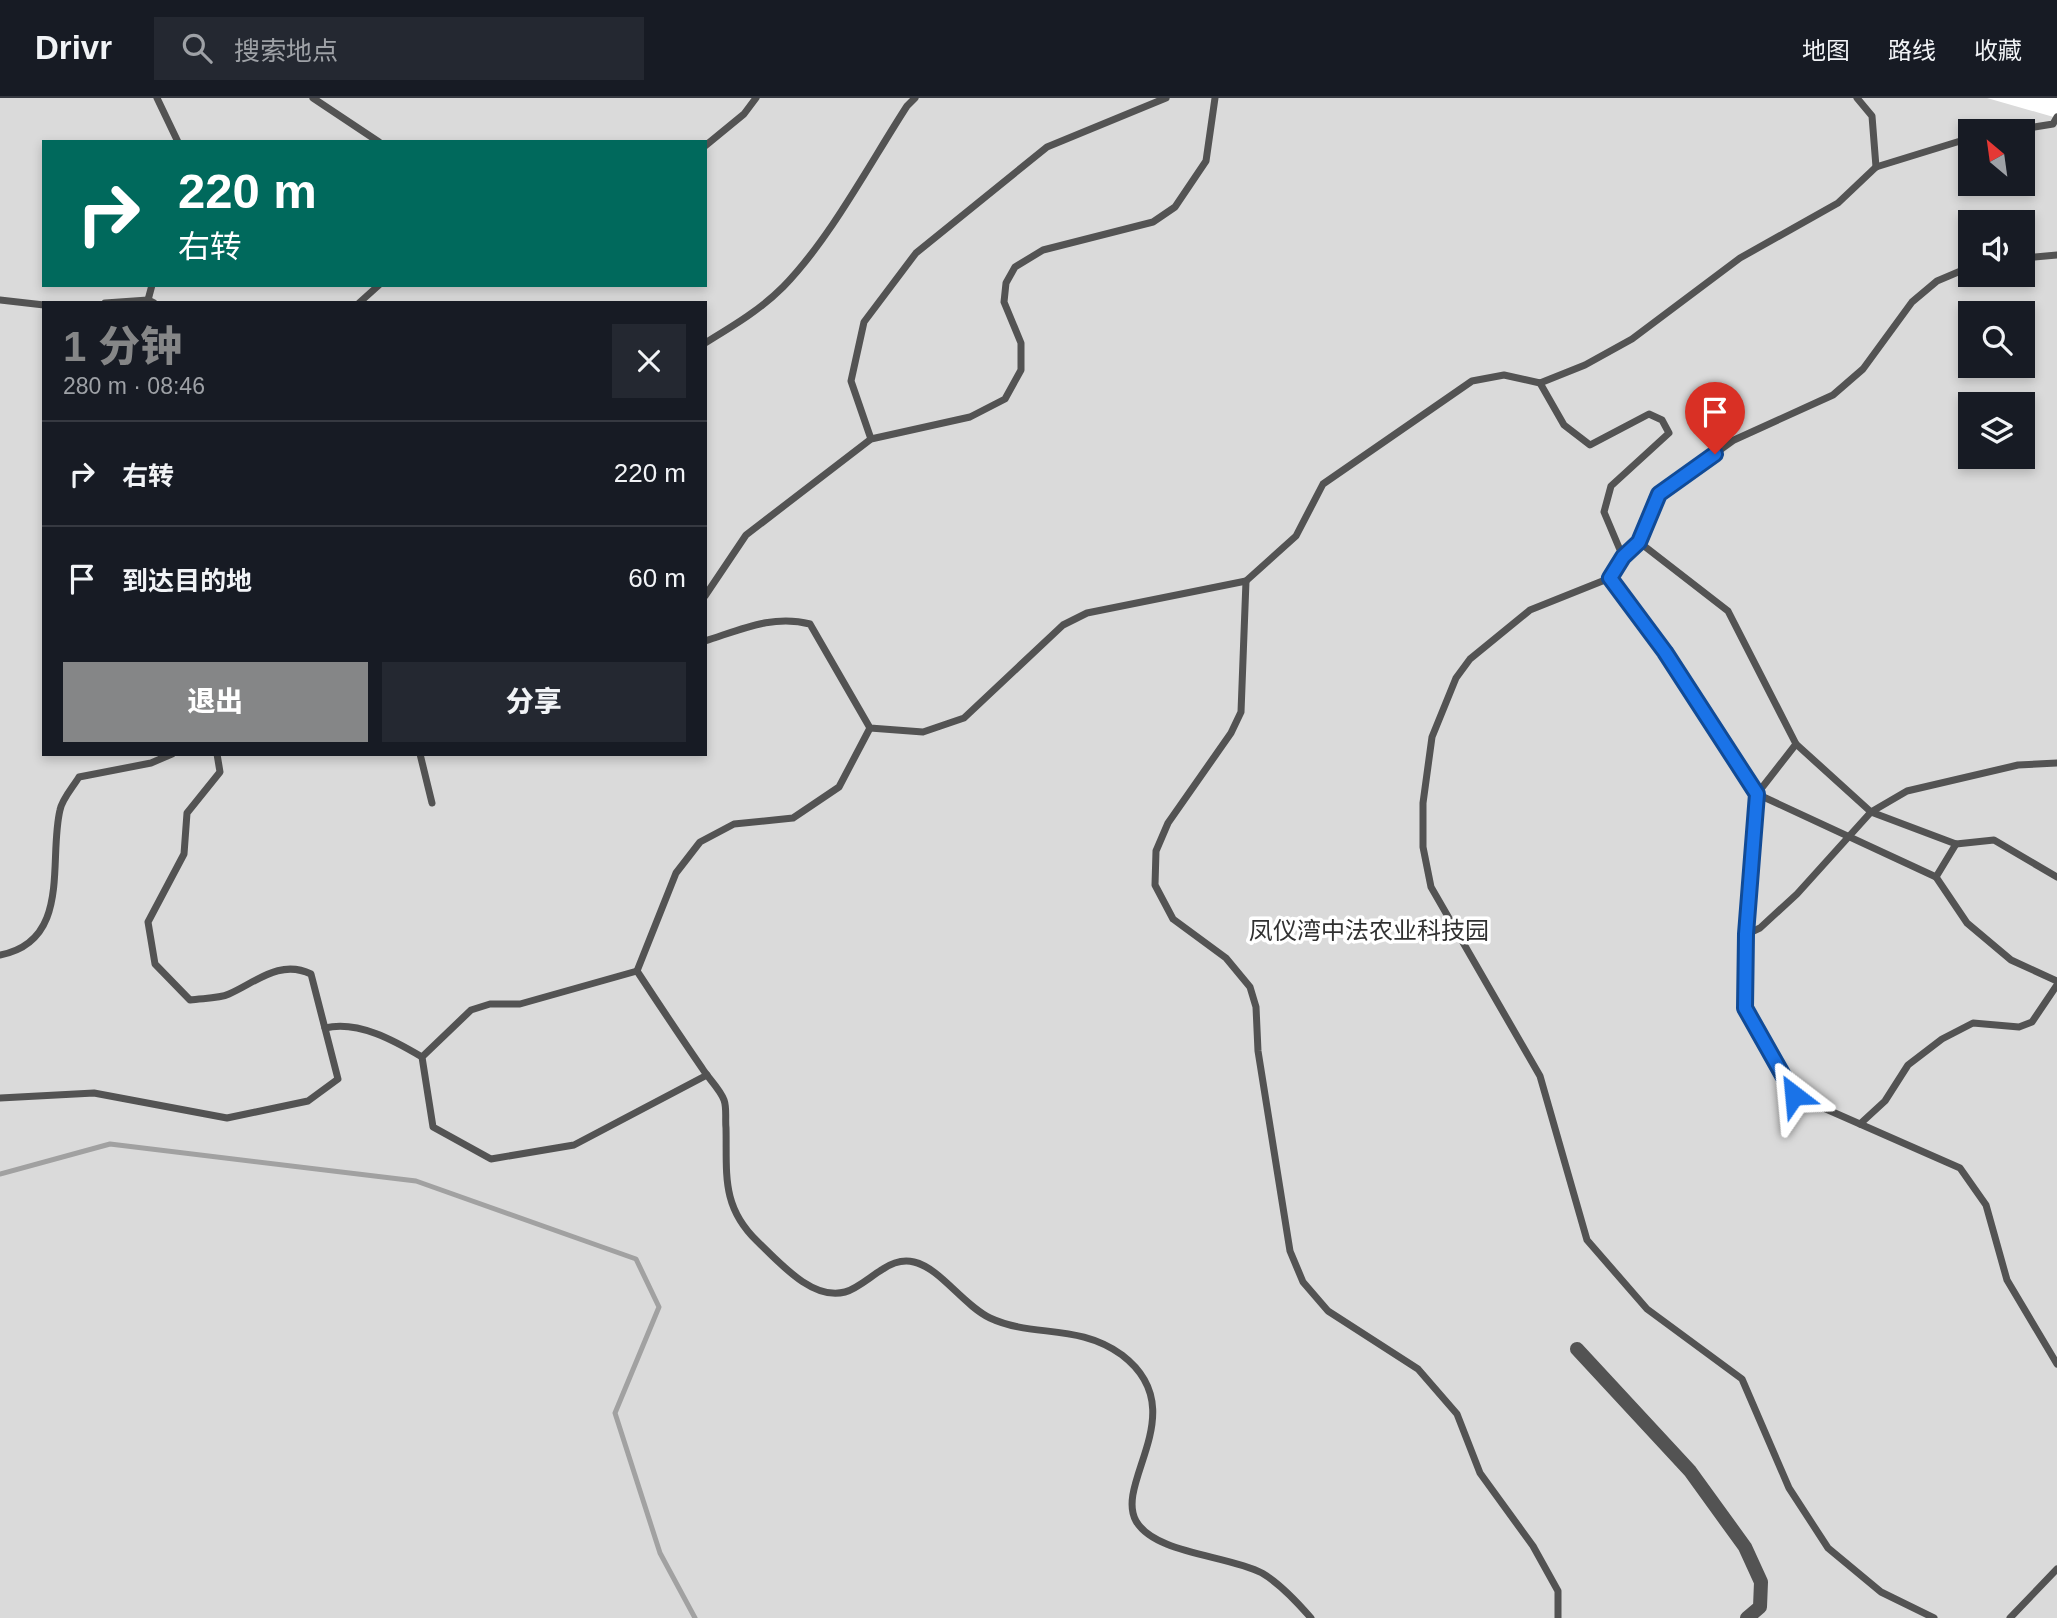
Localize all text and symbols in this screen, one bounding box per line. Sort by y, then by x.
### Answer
search box [154,17,644,80]
text: Drivr [35,29,112,66]
icon: search [178,29,216,67]
text: 搜索地点 [234,36,338,66]
text: 地图 [1802,37,1850,64]
text: 路线 [1888,37,1936,64]
text: 收藏 [1974,37,2022,64]
north arrow [1958,119,2035,196]
map controls [1958,119,2035,469]
text: 220 m [178,164,317,218]
icon: right [63,168,154,259]
button: sound [1958,210,2035,287]
text: 右转 [178,229,242,265]
button: search [1958,301,2035,378]
text: 1 分钟 [63,323,182,370]
button: close [612,324,686,398]
text: 280 m · 08:46 [63,373,205,399]
pin [1685,382,1745,454]
button: layers [1958,392,2035,469]
icon: arrive [1696,393,1734,431]
icon: right [63,455,101,493]
text: 220 m [614,458,686,488]
text: 右转 [122,461,174,491]
icon: arrive [63,560,101,598]
text: 60 m [628,563,686,593]
text: 到达目的地 [122,566,252,596]
button: 退出 [63,662,368,742]
button: 分享 [382,662,686,742]
park label: 凤仪湾中法农业科技园 [1249,917,1489,944]
position arrow [1757,1058,1831,1132]

